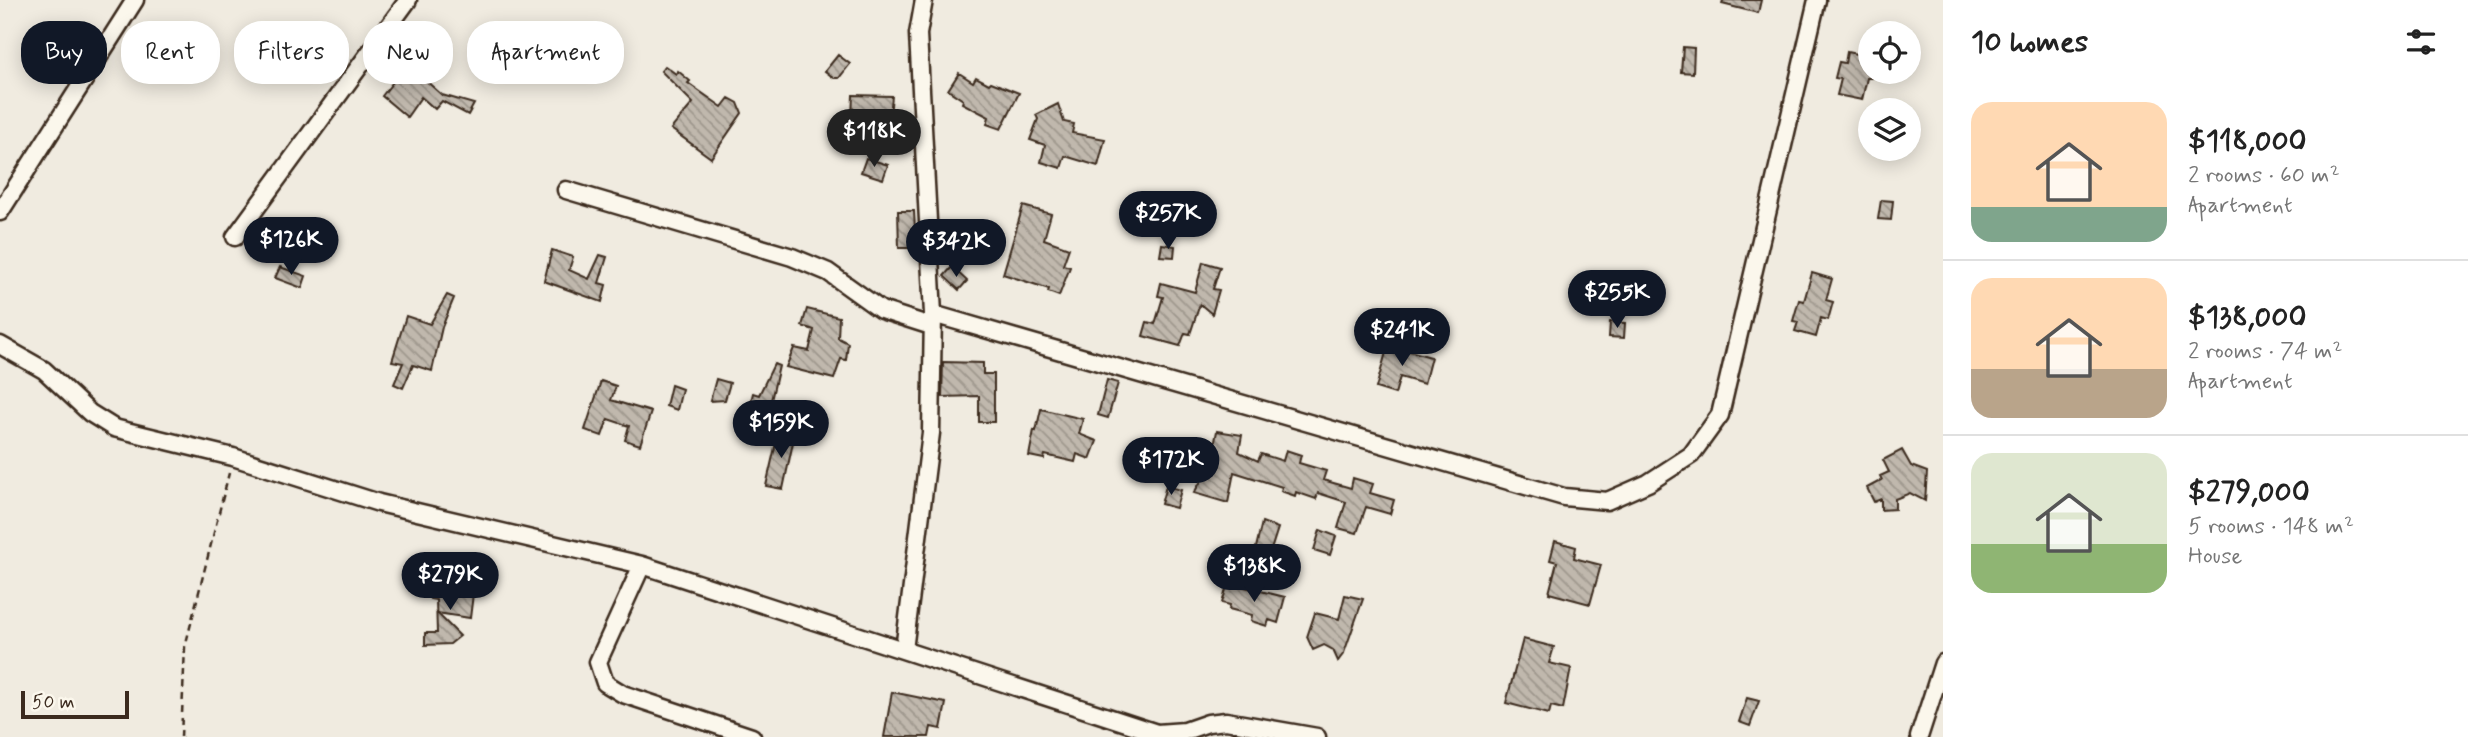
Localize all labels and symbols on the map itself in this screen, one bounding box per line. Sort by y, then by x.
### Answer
pin: $118K [825,110,923,169]
pin: $257K [1119,191,1217,251]
pin: $126K [242,218,340,277]
pin: $342K [907,219,1005,279]
pin: $255K [1568,270,1666,330]
pin: $241K [1353,308,1451,368]
pin: $159K [732,400,830,460]
pin: $172K [1122,438,1220,497]
pin: $138K [1205,544,1303,604]
pin: $279K [401,552,499,612]
scale bar [21,688,130,720]

